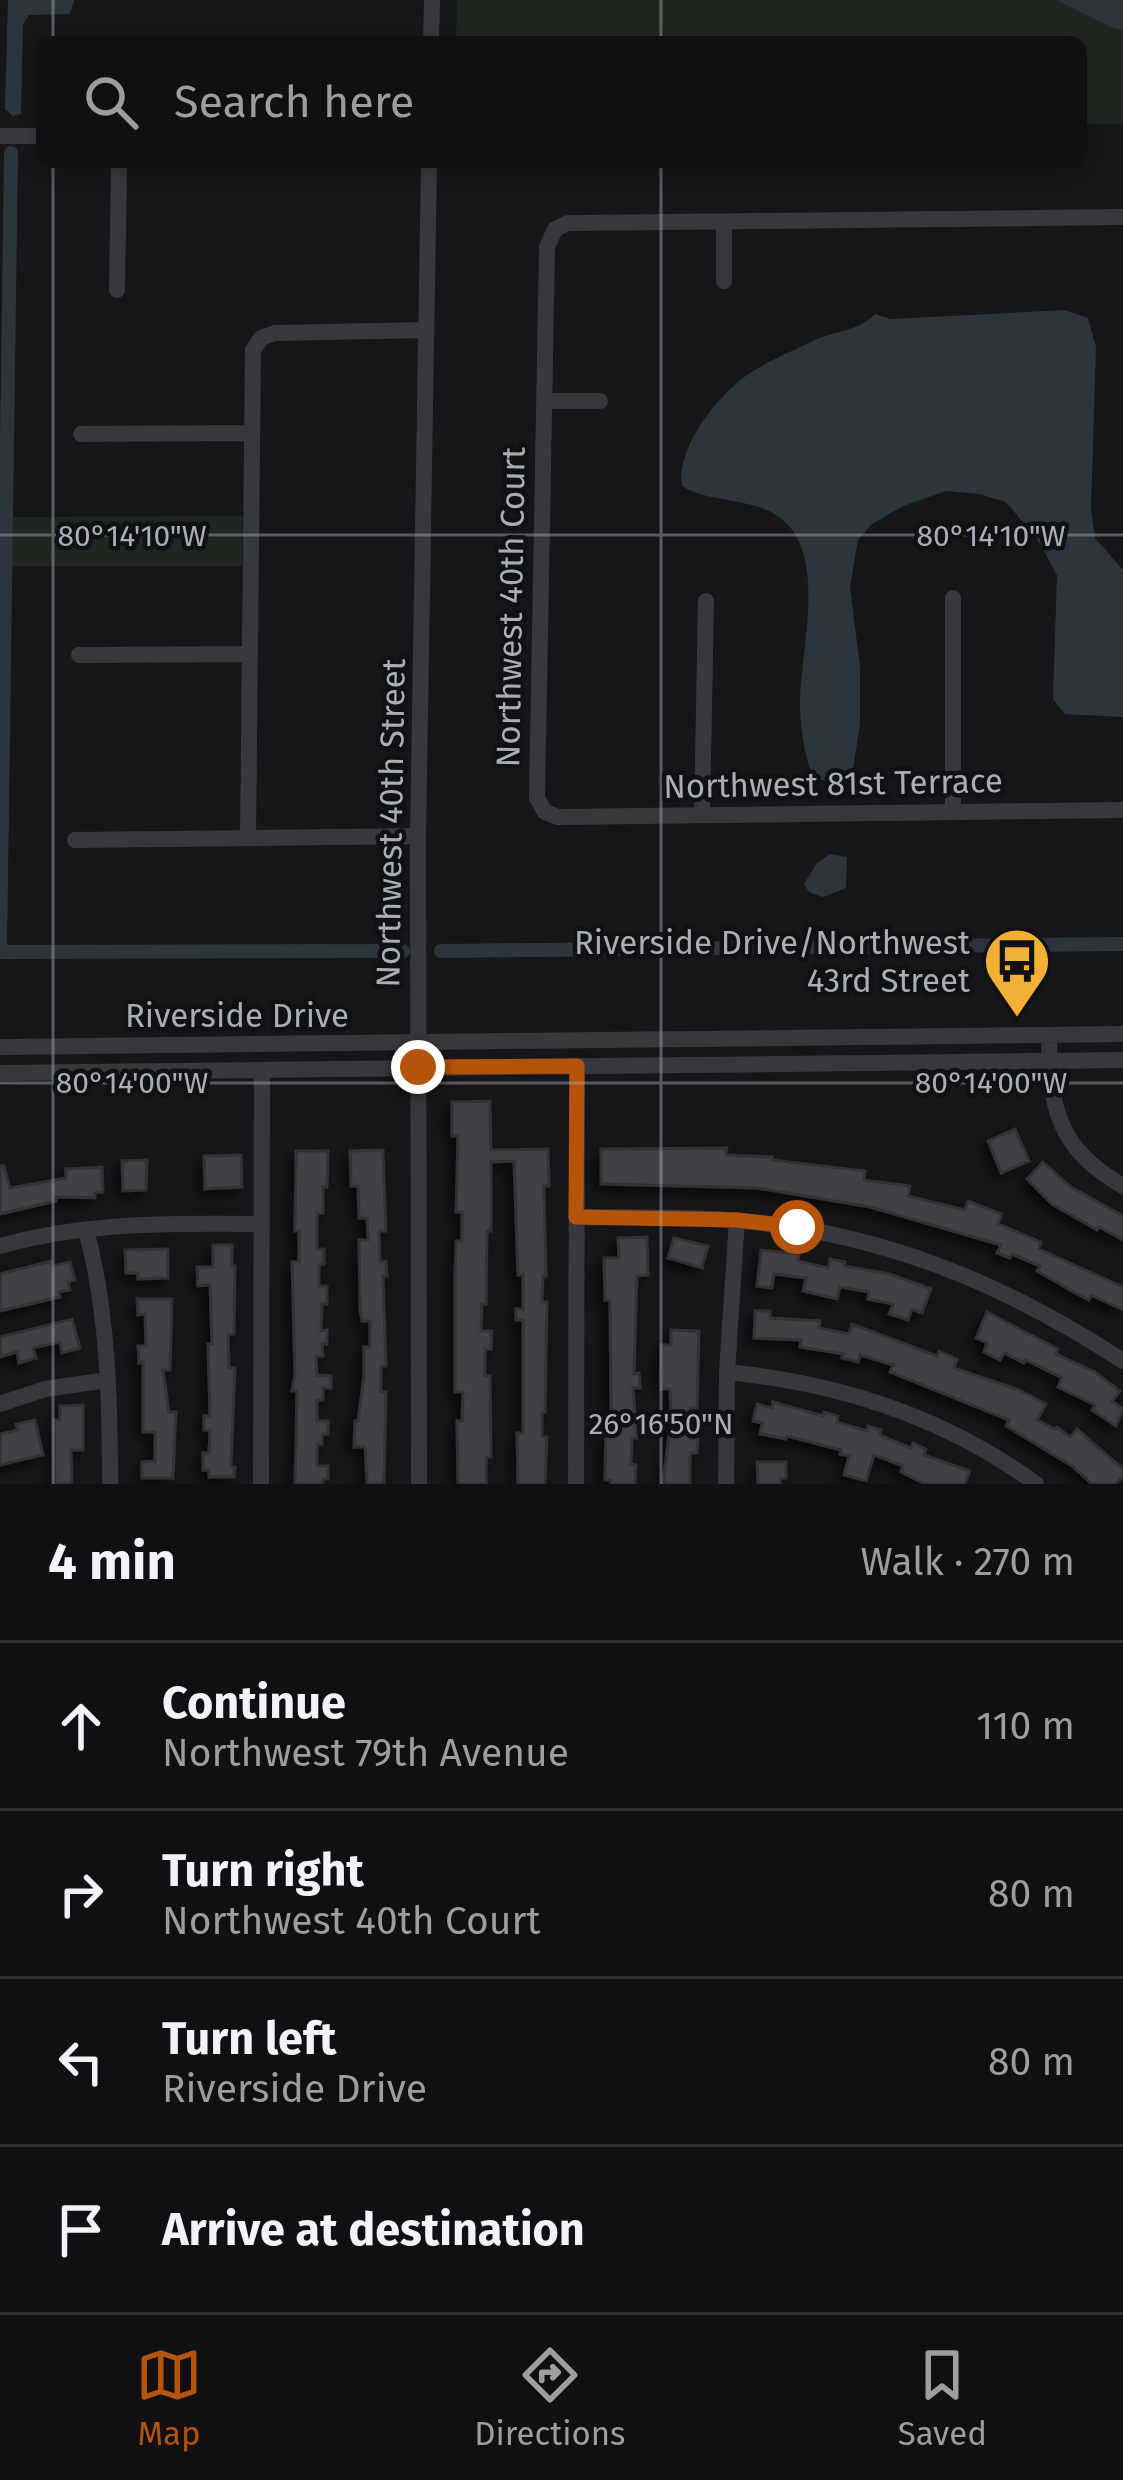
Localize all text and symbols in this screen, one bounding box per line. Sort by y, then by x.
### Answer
search box [36,36,1087,168]
icon: search [78,69,144,135]
text: Search here [174,75,414,129]
street label: Northwest 40th Court [488,446,534,768]
text: 80°14'10"W [57,518,207,554]
text: 80°14'10"W [916,518,1066,554]
street label: Northwest 40th Street [368,658,414,988]
street label: Northwest 81st Terrace [663,761,1003,807]
place label: Riverside Drive/Northwest 43rd Street [574,923,970,1001]
bus stop icon: Riverside Drive/Northwest 43rd Street [982,926,1052,1020]
street label: Riverside Drive [125,996,349,1036]
route end [391,1040,445,1094]
text: 80°14'00"W [56,1065,209,1101]
text: 80°14'00"W [915,1065,1068,1101]
route start [770,1200,824,1254]
text: 26°16'50"N [588,1406,734,1442]
text: 4 min [48,1531,176,1593]
text: Walk · 270 m [860,1539,1075,1585]
text: Continue [162,1676,346,1730]
icon: ahead [48,1693,114,1759]
text: 110 m [976,1703,1075,1749]
text: Northwest 79th Avenue [162,1730,569,1776]
text: Turn right [162,1844,364,1898]
icon: right [48,1861,114,1927]
text: 80 m [988,1871,1075,1917]
text: Northwest 40th Court [162,1898,541,1944]
text: Turn left [162,2012,336,2066]
icon: left [48,2029,114,2095]
text: 80 m [988,2039,1075,2085]
text: Riverside Drive [162,2066,427,2112]
icon: arrive [48,2197,114,2263]
text: Arrive at destination [162,2203,585,2257]
tab: Map [136,2342,202,2454]
tab: Directions [474,2342,626,2454]
tab: Saved [898,2342,987,2454]

